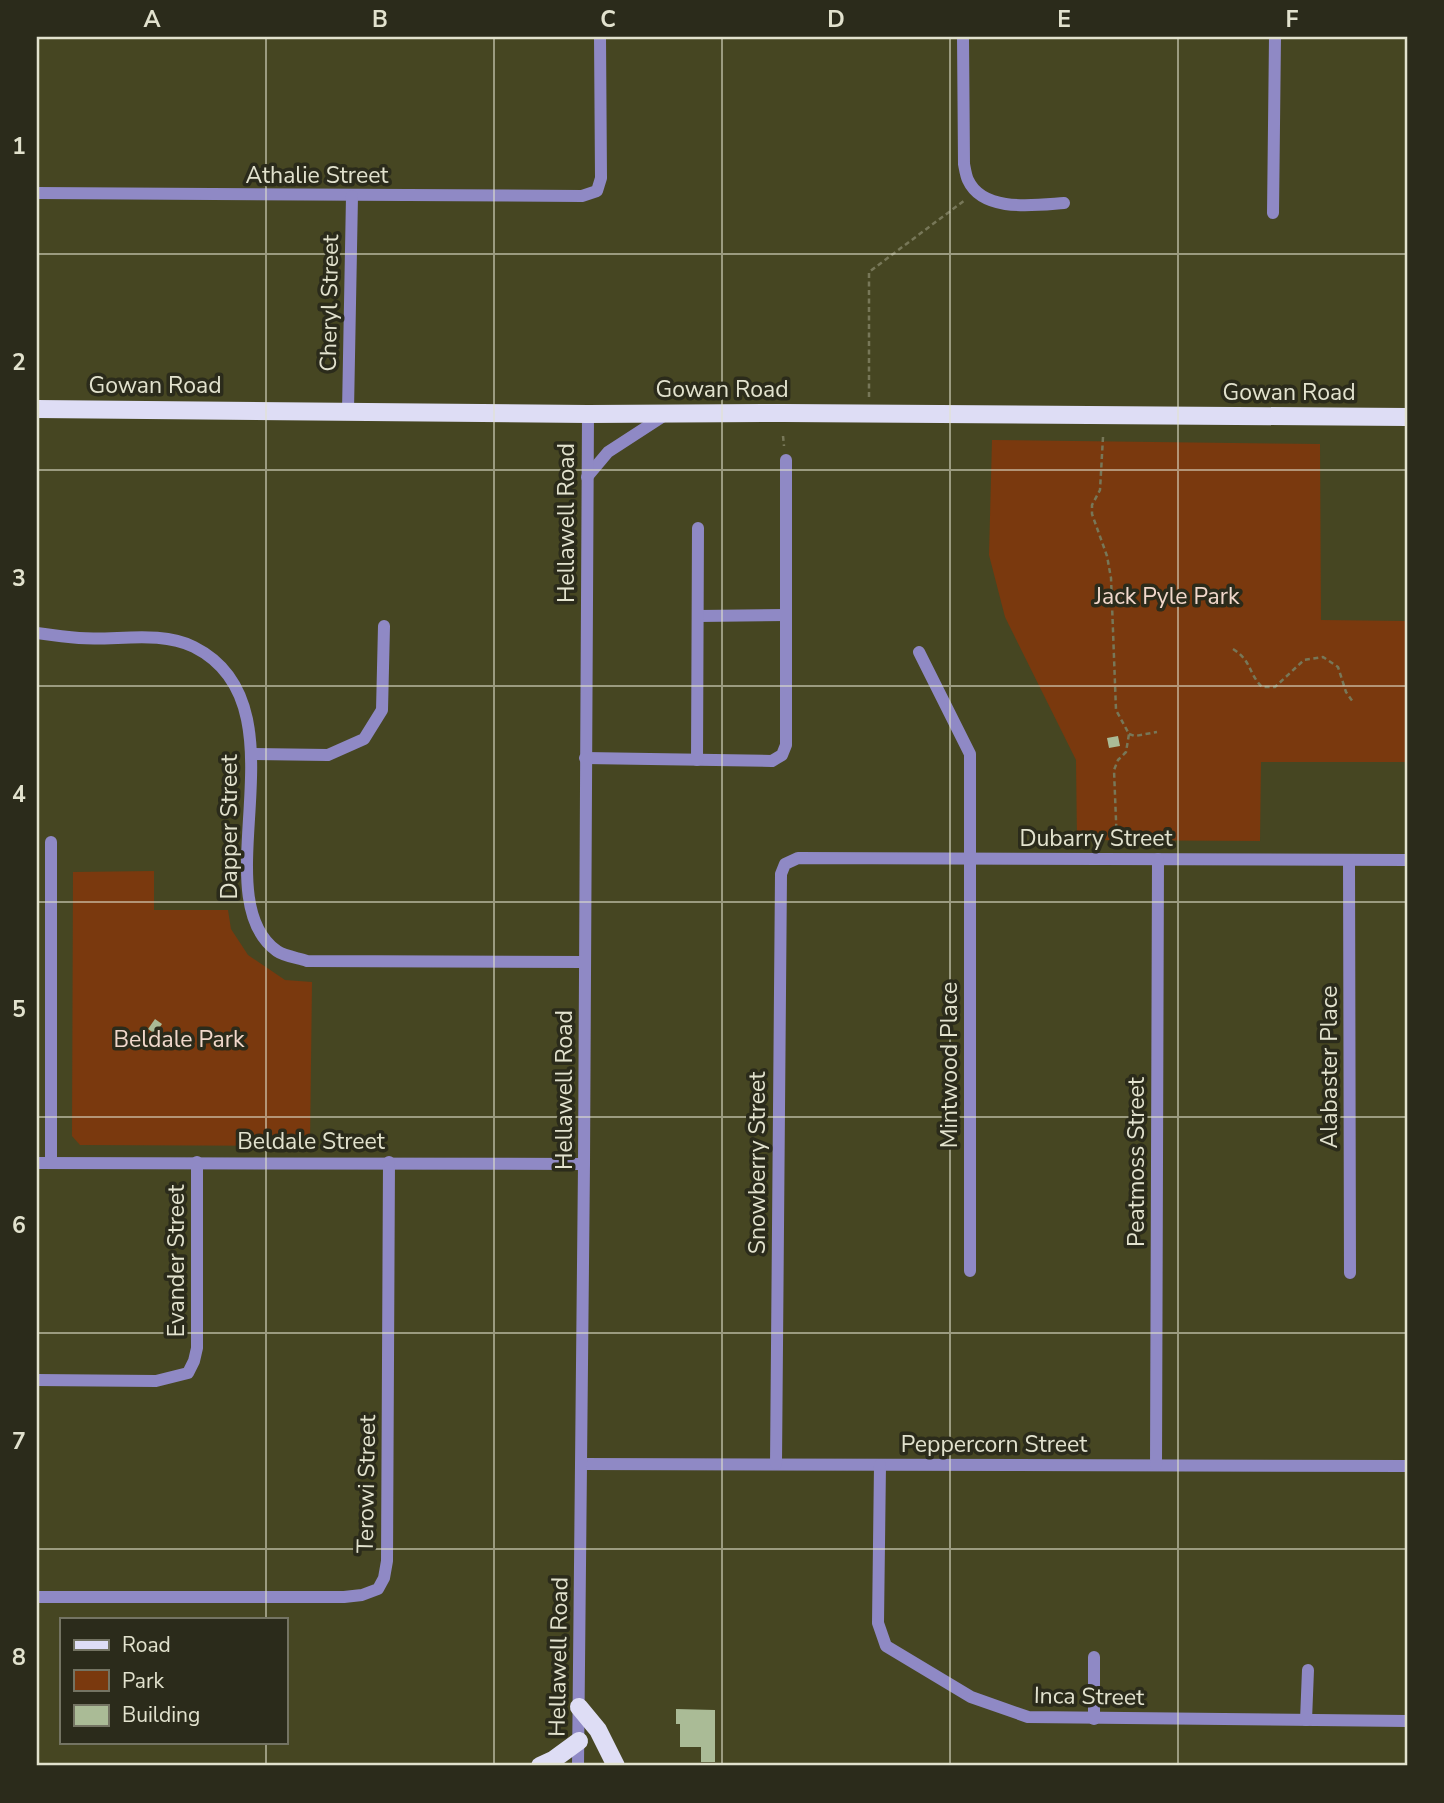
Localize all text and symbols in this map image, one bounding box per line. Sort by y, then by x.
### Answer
text: A [143,4,161,35]
text: B [372,4,388,35]
text: C [600,4,616,35]
text: D [827,4,845,35]
text: E [1057,4,1071,35]
text: F [1286,4,1299,35]
text: 1 [12,131,26,162]
street label: Athalie Street [246,160,389,191]
street label: Cheryl Street [313,233,346,372]
text: 2 [12,347,26,378]
street label: Gowan Road [88,370,222,401]
street label: Gowan Road [655,374,789,405]
street label: Gowan Road [1222,377,1356,408]
street label: Hellawell Road [551,443,582,603]
text: 3 [12,563,26,594]
park label: Jack Pyle Park [1094,581,1240,612]
street label: Dapper Street [214,753,245,900]
text: 4 [12,779,26,810]
street label: Dubarry Street [1019,823,1174,854]
street label: Mintwood Place [934,982,965,1148]
street label: Alabaster Place [1314,986,1345,1148]
text: 5 [12,994,26,1025]
street label: Hellawell Road [549,1010,580,1170]
park label: Beldale Park [114,1024,245,1055]
street label: Snowberry Street [742,1071,773,1254]
street label: Peatmoss Street [1121,1076,1152,1247]
street label: Beldale Street [237,1126,386,1157]
street label: Evander Street [161,1184,192,1337]
text: 6 [12,1210,26,1241]
street label: Terowi Street [350,1414,383,1553]
text: 7 [12,1426,26,1457]
street label: Peppercorn Street [901,1429,1088,1460]
street label: Hellawell Road [542,1577,575,1737]
legend [60,1618,287,1744]
text: Road [122,1631,171,1659]
text: 8 [12,1642,26,1673]
text: Park [122,1667,164,1695]
street label: Inca Street [1034,1680,1145,1713]
text: Building [122,1701,200,1729]

